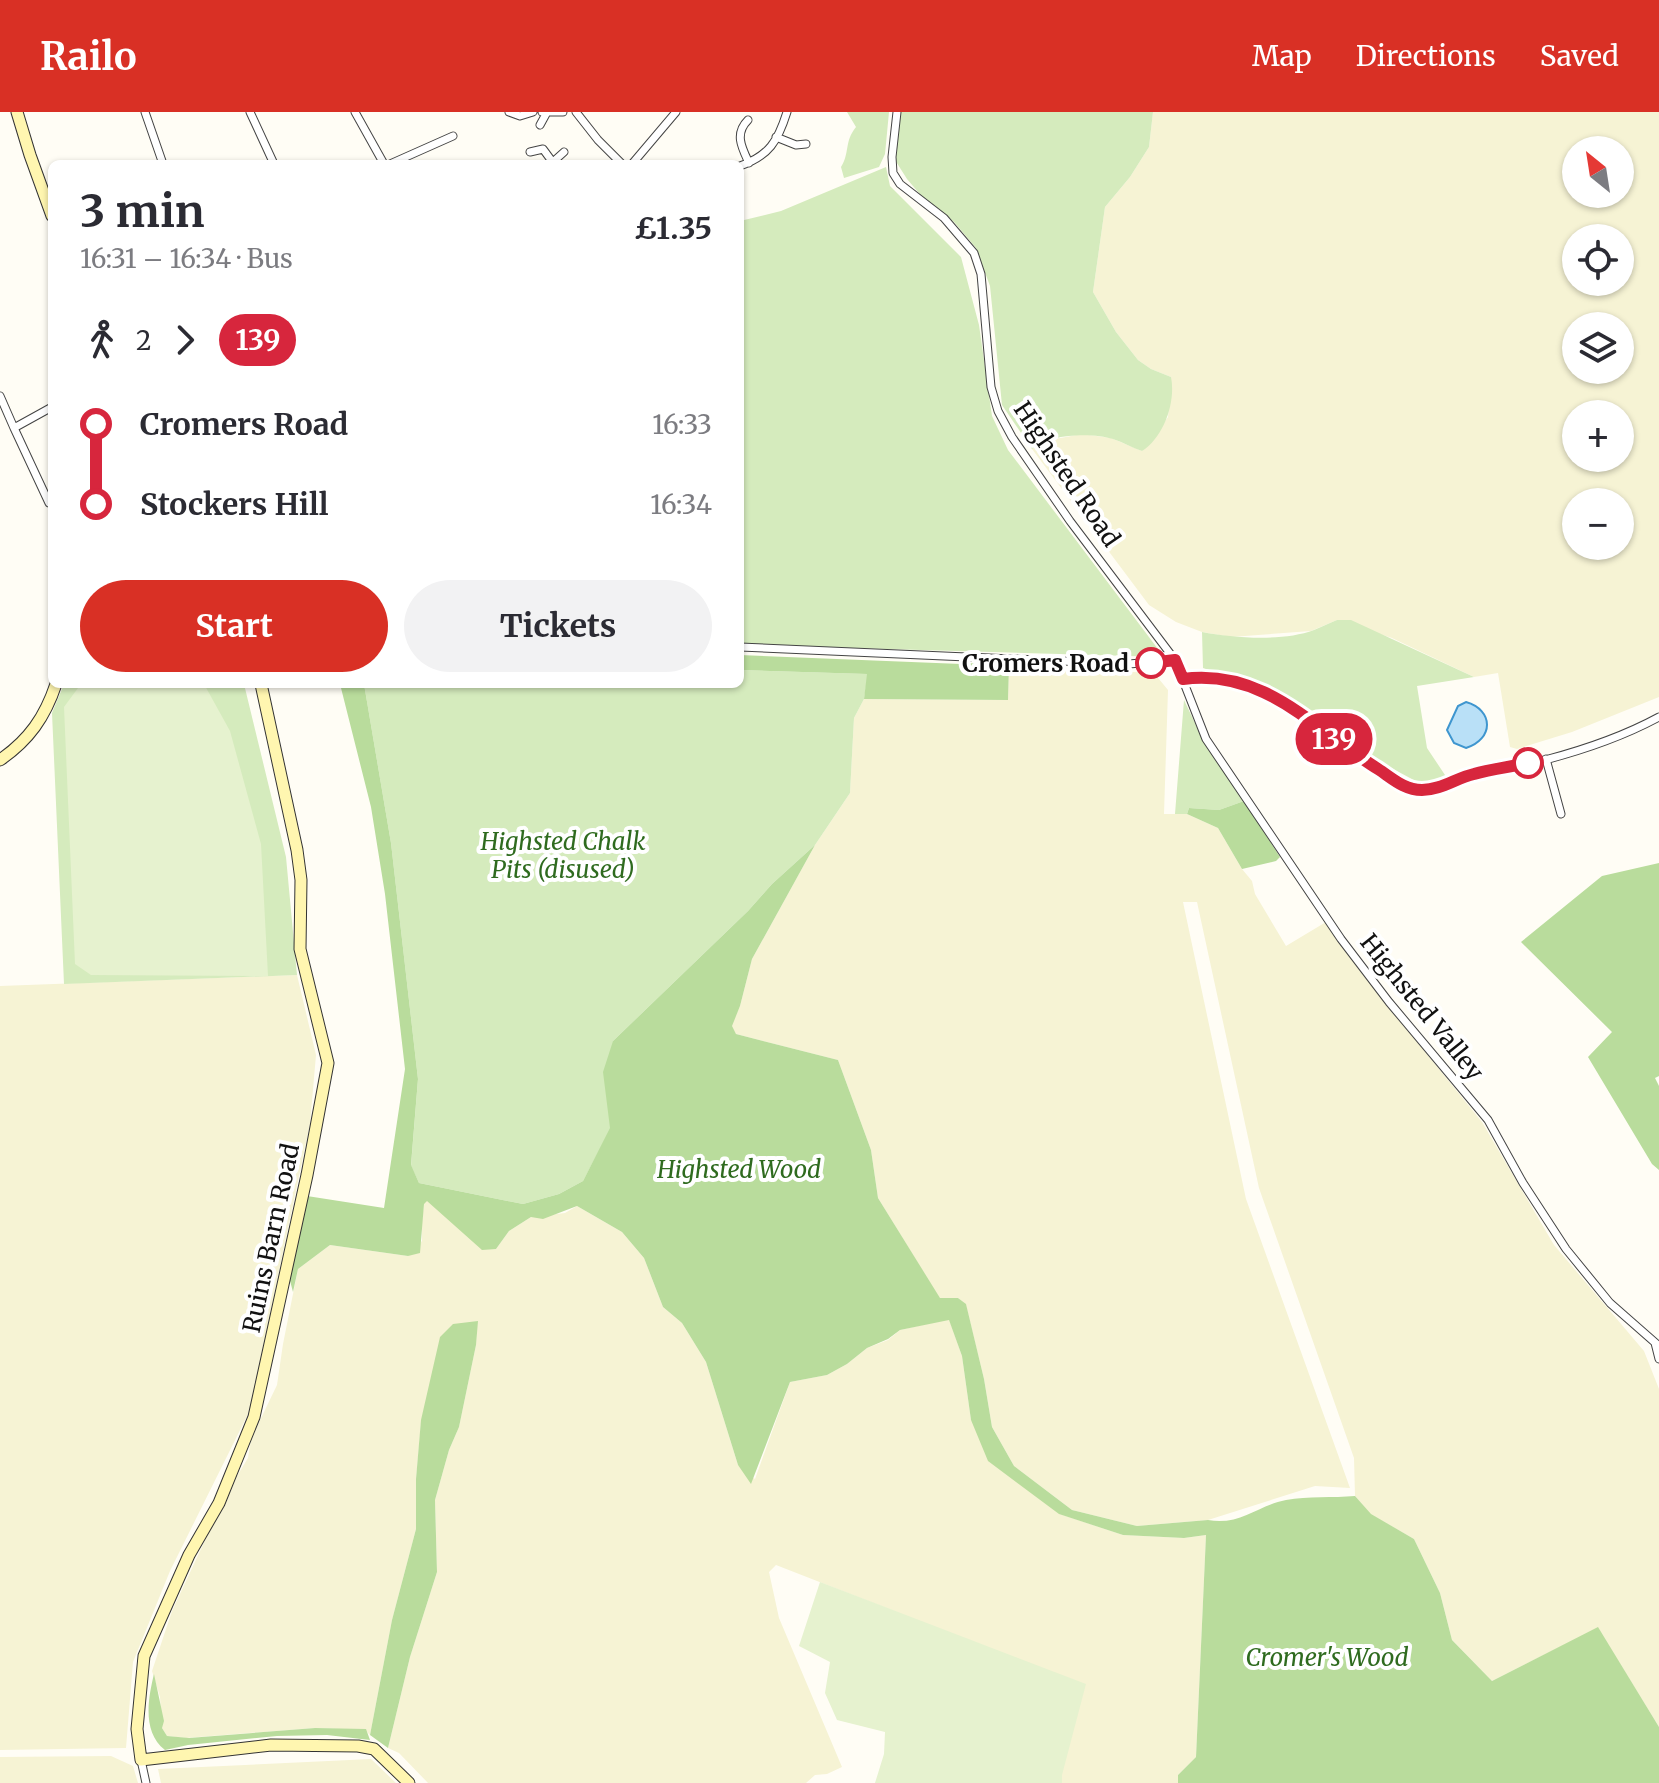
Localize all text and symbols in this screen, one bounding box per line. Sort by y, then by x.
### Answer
text: Railo [40,33,137,80]
text: Map [1252,38,1312,74]
text: Directions [1356,38,1496,74]
text: Saved [1540,38,1619,74]
north arrow [1562,136,1634,208]
map controls [1562,136,1634,560]
text: 3 min [80,184,205,239]
text: £1.35 [634,209,712,247]
button: locate [1562,224,1634,296]
text: 16:31 – 16:34 · Bus [80,242,293,275]
button: layers [1562,312,1634,384]
icon: walk [80,318,124,362]
icon: forward [163,318,207,362]
text: 139 [235,322,280,358]
text: 2 [136,324,151,357]
street label: Highsted Road [1007,395,1127,553]
button: + [1562,400,1634,472]
text: Cromers Road [140,405,348,443]
text: 16:33 [652,408,712,441]
text: Stockers Hill [140,485,329,523]
text: 16:34 [650,488,712,521]
button: − [1562,488,1634,560]
button: Start [80,580,388,672]
button: Tickets [404,580,712,672]
place label: Cromers Road [962,648,1129,679]
marker: Cromers Road [1136,648,1166,678]
line badge: 139 [1288,713,1380,765]
text: 139 [1312,721,1356,757]
unlabelled marker [1513,748,1543,778]
park label: Highsted Chalk Pits (disused) [479,826,646,885]
street label: Highsted Valley [1353,927,1491,1087]
street label: Ruins Barn Road [236,1141,306,1335]
park label: Highsted Wood [656,1154,821,1185]
park label: Cromer's Wood [1245,1642,1409,1673]

